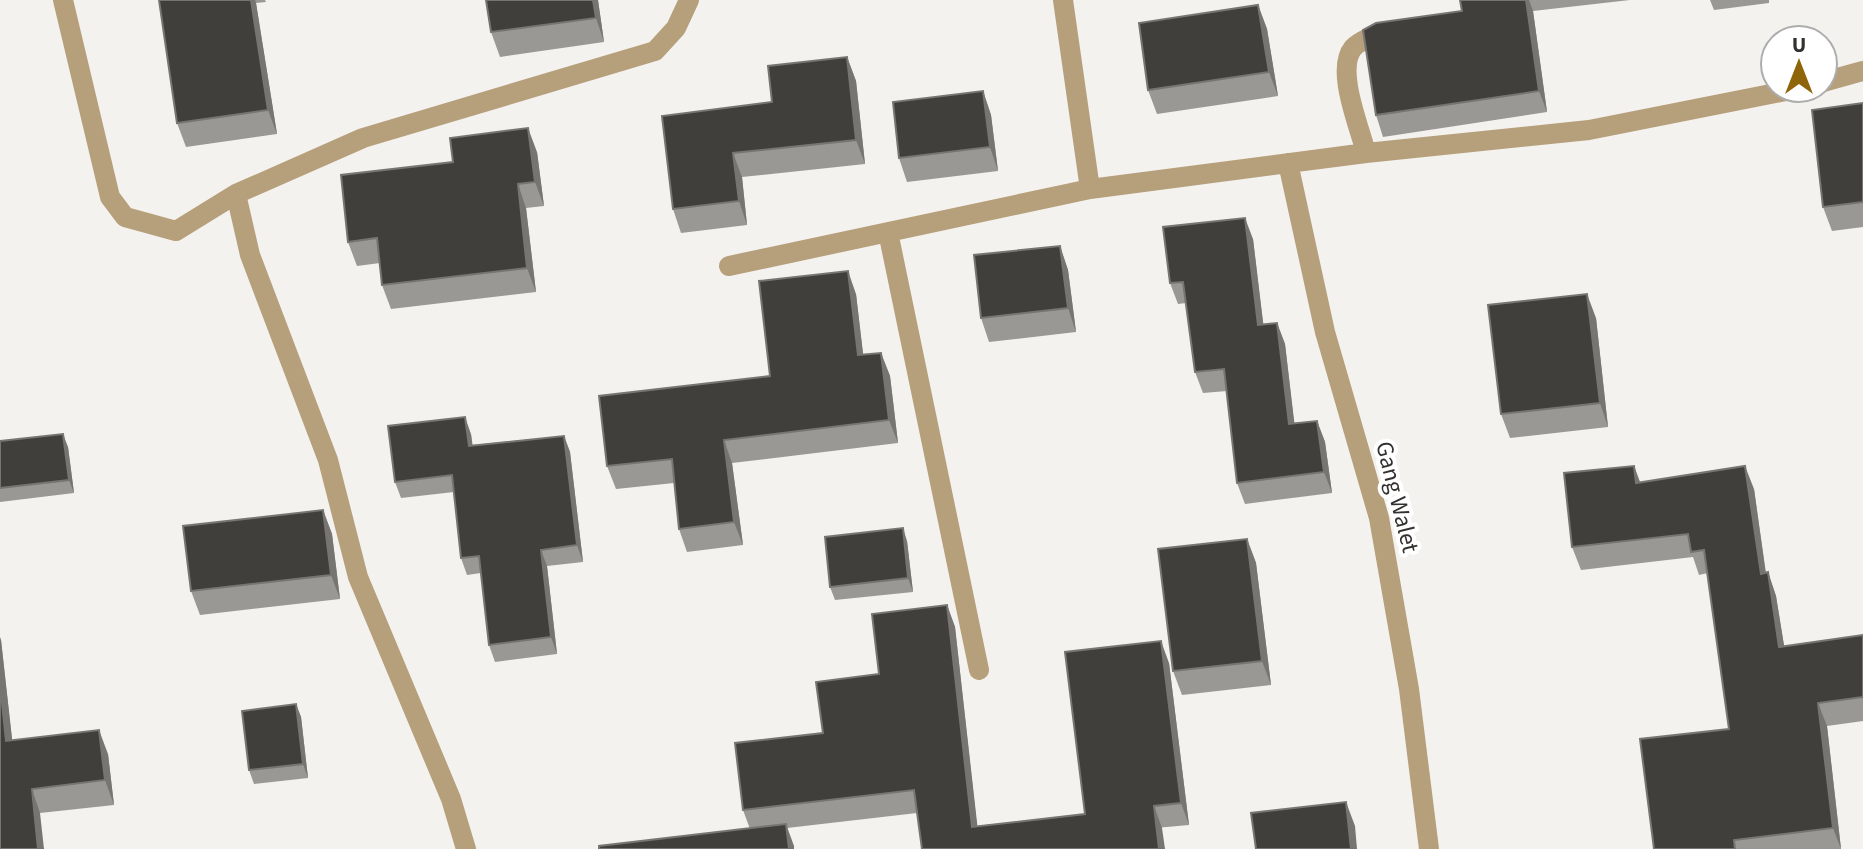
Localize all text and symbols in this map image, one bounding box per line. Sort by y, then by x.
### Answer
north arrow [1759,24,1839,104]
text: U [1792,29,1806,61]
street label: Gang Walet [1366,438,1428,556]

